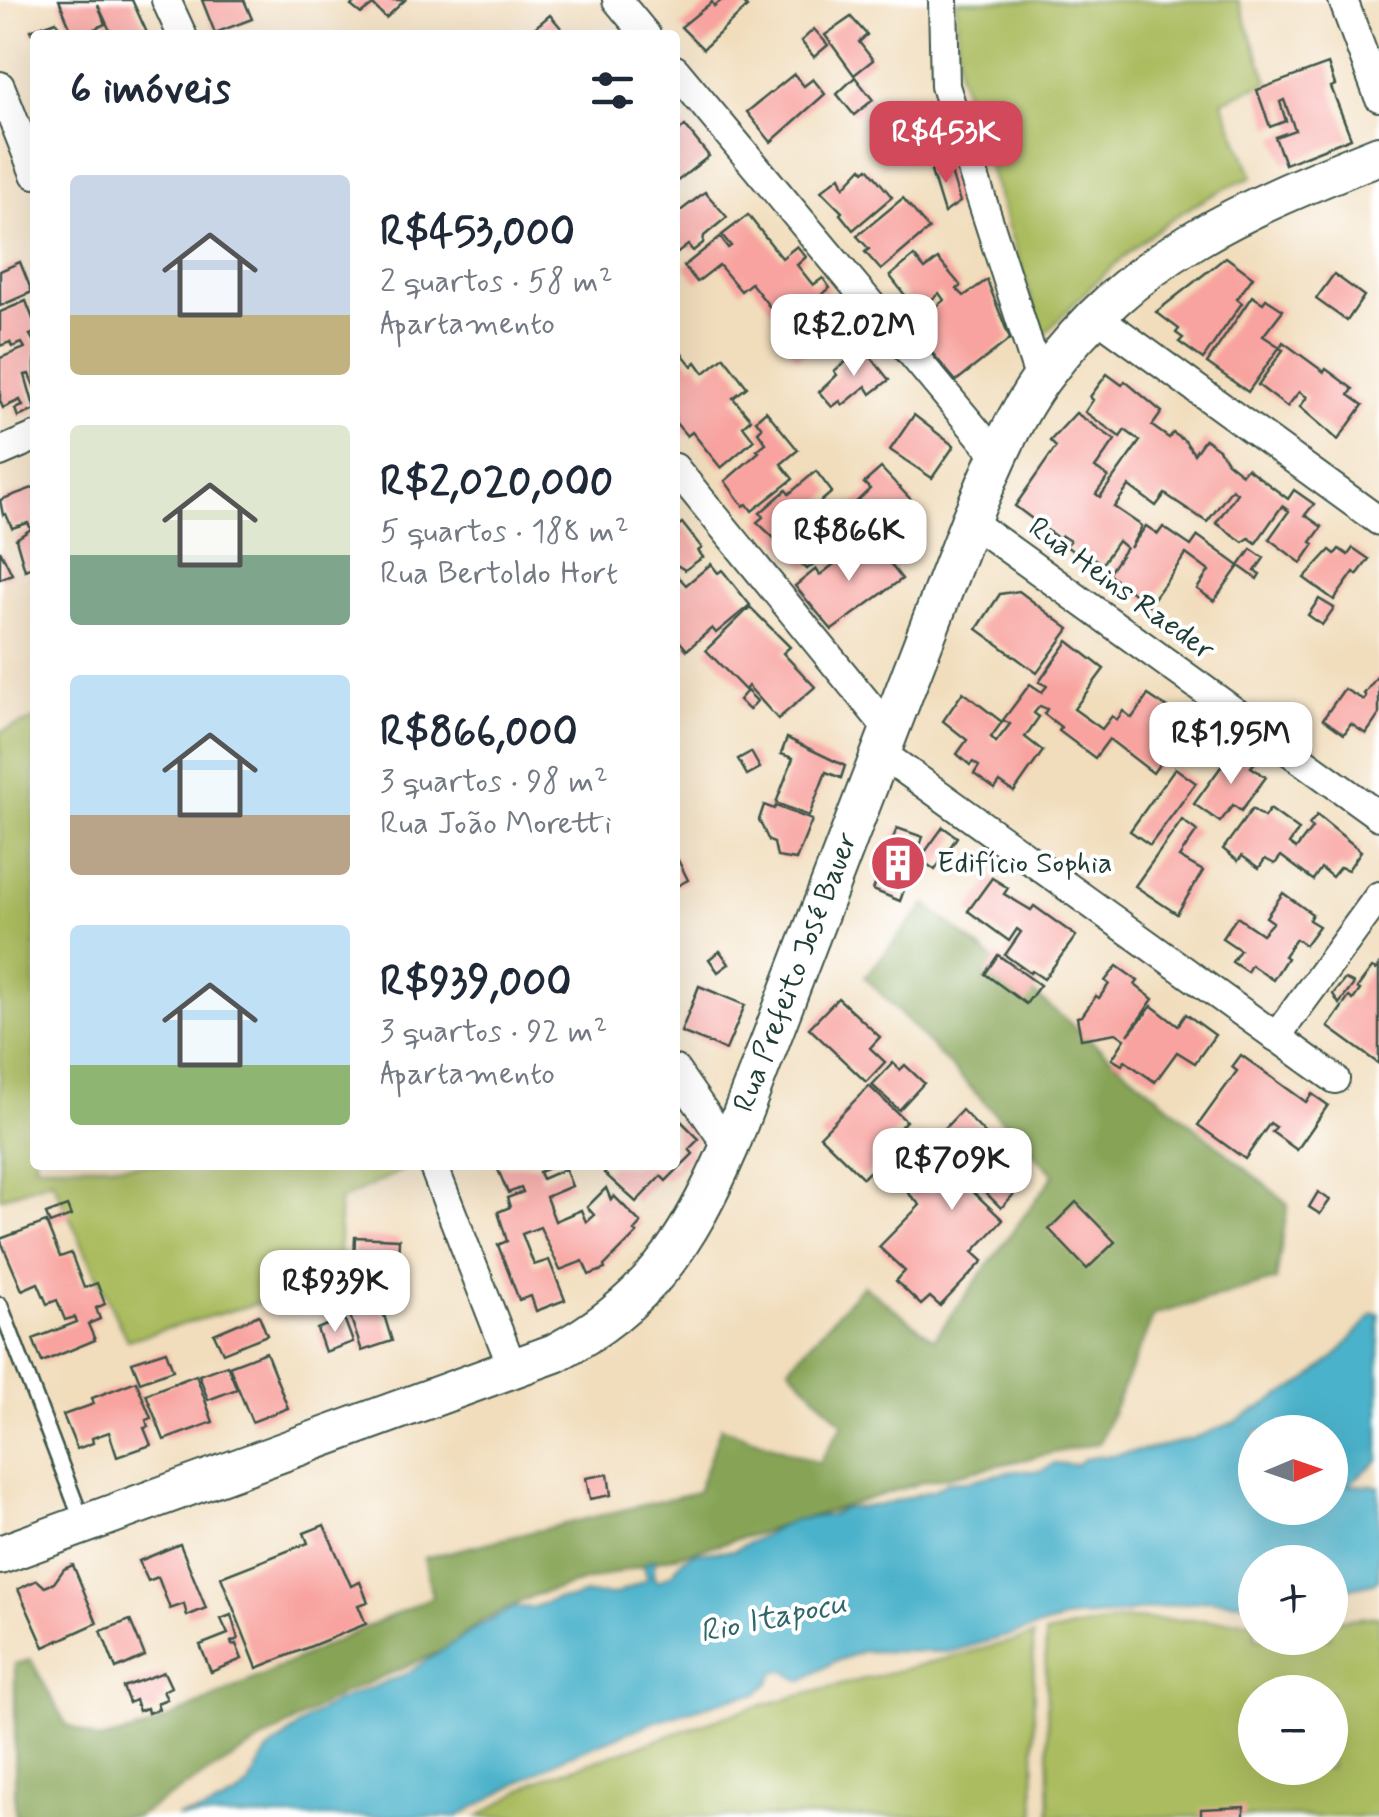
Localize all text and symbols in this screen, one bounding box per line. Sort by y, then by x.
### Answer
text: 6 imóveis [70,63,231,118]
icon: filters [585,63,640,118]
pin: R$453K [865,101,1027,186]
text: R$453K [892,112,1000,154]
text: R$453,000 [380,206,575,261]
icon: home [150,215,270,335]
text: 2 quartos · 58 m² [380,261,613,303]
pin: R$2.02M [762,294,946,379]
text: Apartamento [380,303,555,345]
text: R$2.02M [793,305,915,347]
text: R$2,020,000 [380,456,613,511]
icon: home [150,465,270,585]
pin: R$866K [768,499,930,584]
street label: Rua Heins Raeder [1020,508,1222,670]
text: R$866K [794,510,904,552]
text: 5 quartos · 188 m² [380,511,629,553]
text: Rua Bertoldo Hort [380,553,618,595]
pin: R$1.95M [1139,702,1323,787]
text: R$866,000 [380,706,578,761]
text: R$1.95M [1171,713,1291,755]
icon: home [150,715,270,835]
text: 3 quartos · 98 m² [380,761,608,803]
text: Rua João Moretti [380,803,612,845]
street label: Rua Prefeito José Bauer [725,826,867,1118]
building icon: Edifício Sophia [868,833,928,893]
place label: Edifício Sophia [937,844,1112,883]
text: R$939,000 [380,956,572,1011]
icon: home [150,965,270,1085]
text: 3 quartos · 92 m² [380,1011,607,1053]
text: Apartamento [380,1053,555,1095]
pin: R$709K [871,1128,1033,1213]
text: R$709K [895,1139,1009,1181]
pin: R$939K [254,1250,416,1335]
text: R$939K [282,1261,388,1303]
north arrow [1238,1415,1348,1525]
map controls [1238,1415,1348,1785]
button: + [1238,1545,1348,1655]
water label: Rio Itapocu [696,1582,850,1654]
button: − [1238,1675,1348,1785]

